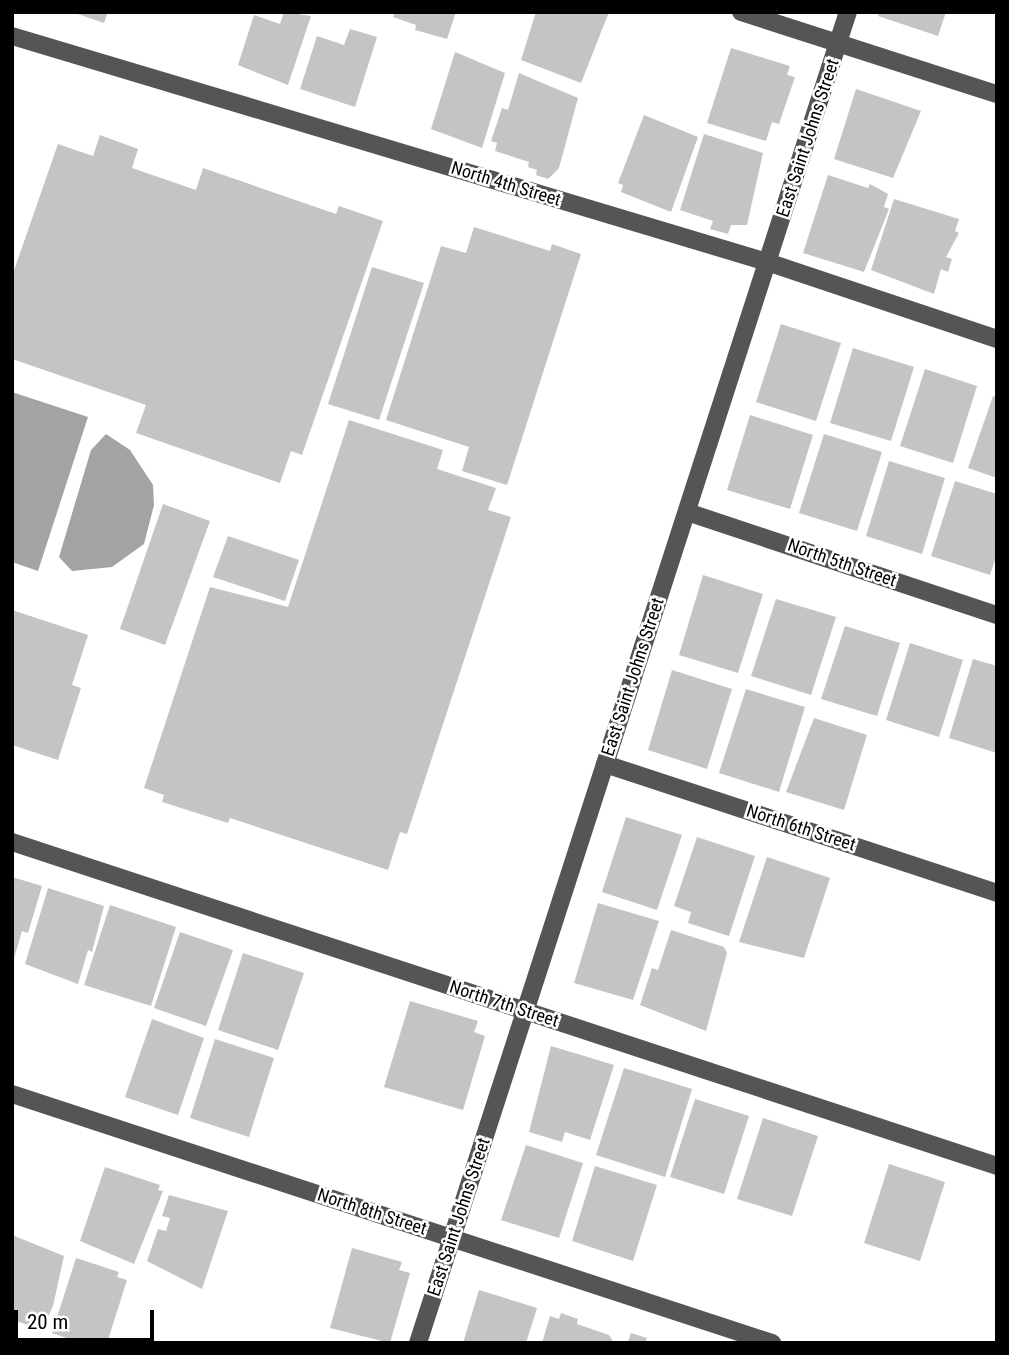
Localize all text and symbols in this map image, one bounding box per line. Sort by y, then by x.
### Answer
street label: East Saint Johns Street [772,56,844,220]
street label: North 4th Street [449,157,563,211]
street label: North 5th Street [785,534,899,592]
street label: East Saint Johns Street [597,595,669,759]
street label: North 6th Street [744,800,858,856]
street label: North 7th Street [447,976,561,1032]
street label: East Saint Johns Street [423,1135,495,1299]
street label: North 8th Street [315,1184,429,1240]
scale bar [18,1296,158,1340]
text: 20 m [27,1310,68,1334]

